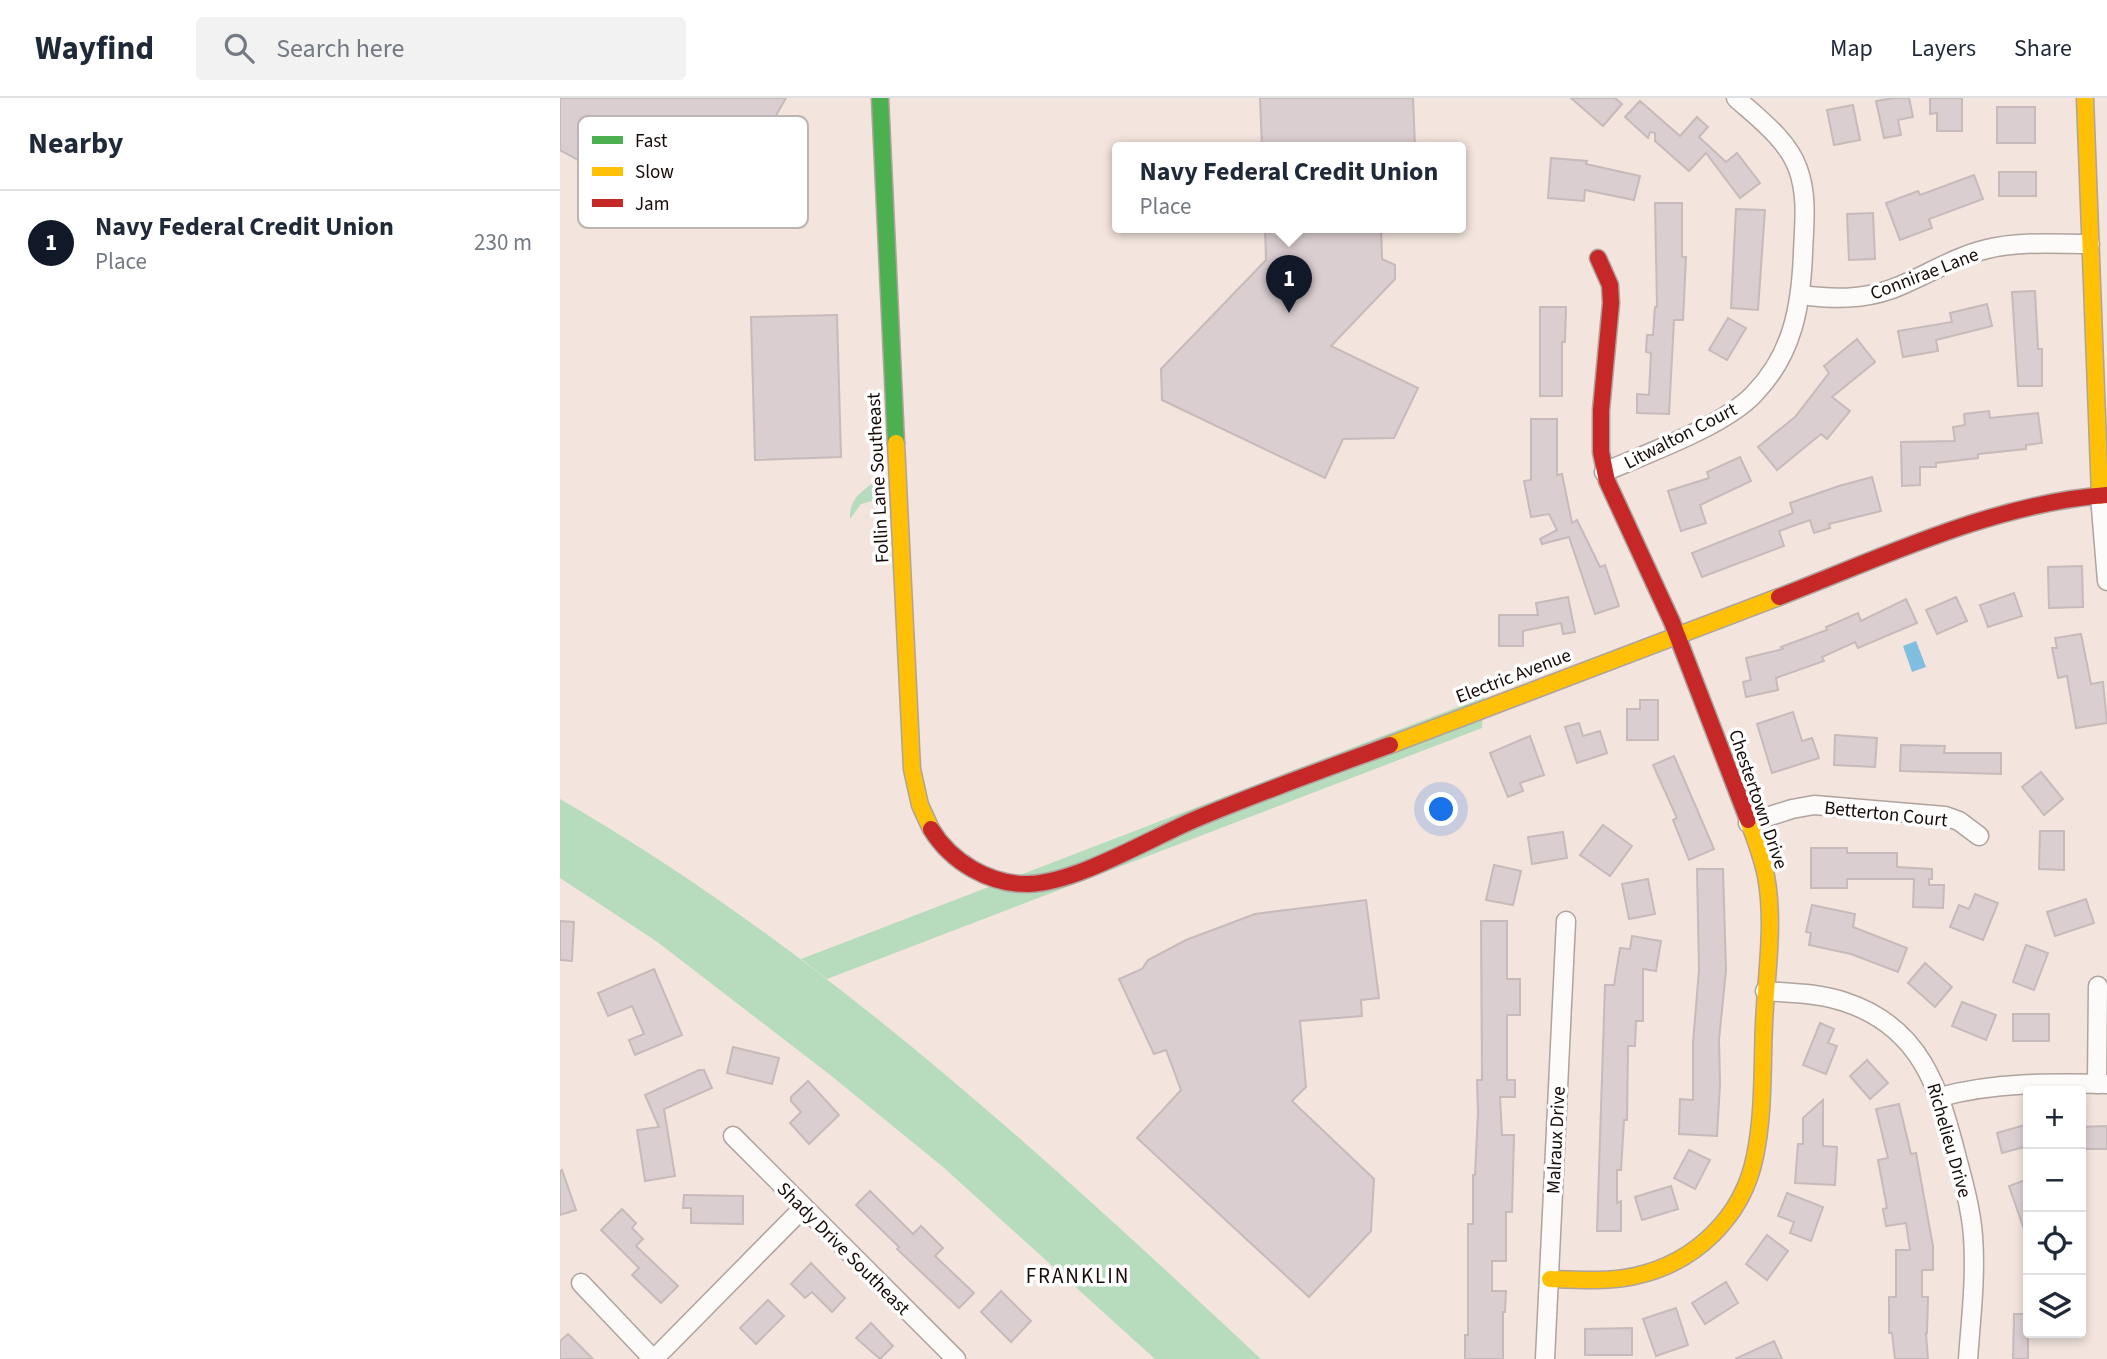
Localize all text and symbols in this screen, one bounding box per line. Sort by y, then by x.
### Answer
search box [196,17,686,80]
text: Wayfind [35,25,154,72]
icon: search [220,29,258,67]
text: Search here [276,30,404,67]
text: Map [1830,31,1873,66]
text: Layers [1911,31,1976,66]
text: Share [2014,31,2072,66]
legend [578,116,808,228]
text: Nearby [28,122,123,165]
text: Fast [635,128,668,155]
popup [1112,142,1466,233]
text: Navy Federal Credit Union [1140,153,1438,190]
text: Slow [635,159,674,186]
text: Place [1140,190,1191,223]
text: Jam [635,191,669,218]
text: Navy Federal Credit Union [95,208,394,245]
text: 1 [45,226,57,259]
text: 230 m [474,226,532,259]
street label: Connirae Lane [1866,241,1983,307]
text: Place [95,245,147,278]
pin: 1 [1266,255,1312,313]
street label: Follin Lane Southeast [861,391,896,564]
street label: Litwalton Court [1620,396,1742,476]
street label: Electric Avenue [1452,642,1575,711]
street label: Chestertown Drive [1721,726,1794,873]
your location [1424,792,1458,826]
street label: Betterton Court [1823,795,1949,834]
street label: Richelieu Drive [1919,1080,1978,1201]
street label: Malraux Drive [1540,1086,1573,1195]
map controls [2023,1086,2086,1338]
button: + [2023,1086,2086,1149]
button: − [2023,1149,2086,1212]
street label: Shady Drive Southeast [770,1176,916,1322]
button: locate [2023,1212,2086,1275]
district label: FRANKLIN [1026,1261,1130,1291]
button: layers [2023,1275,2086,1338]

